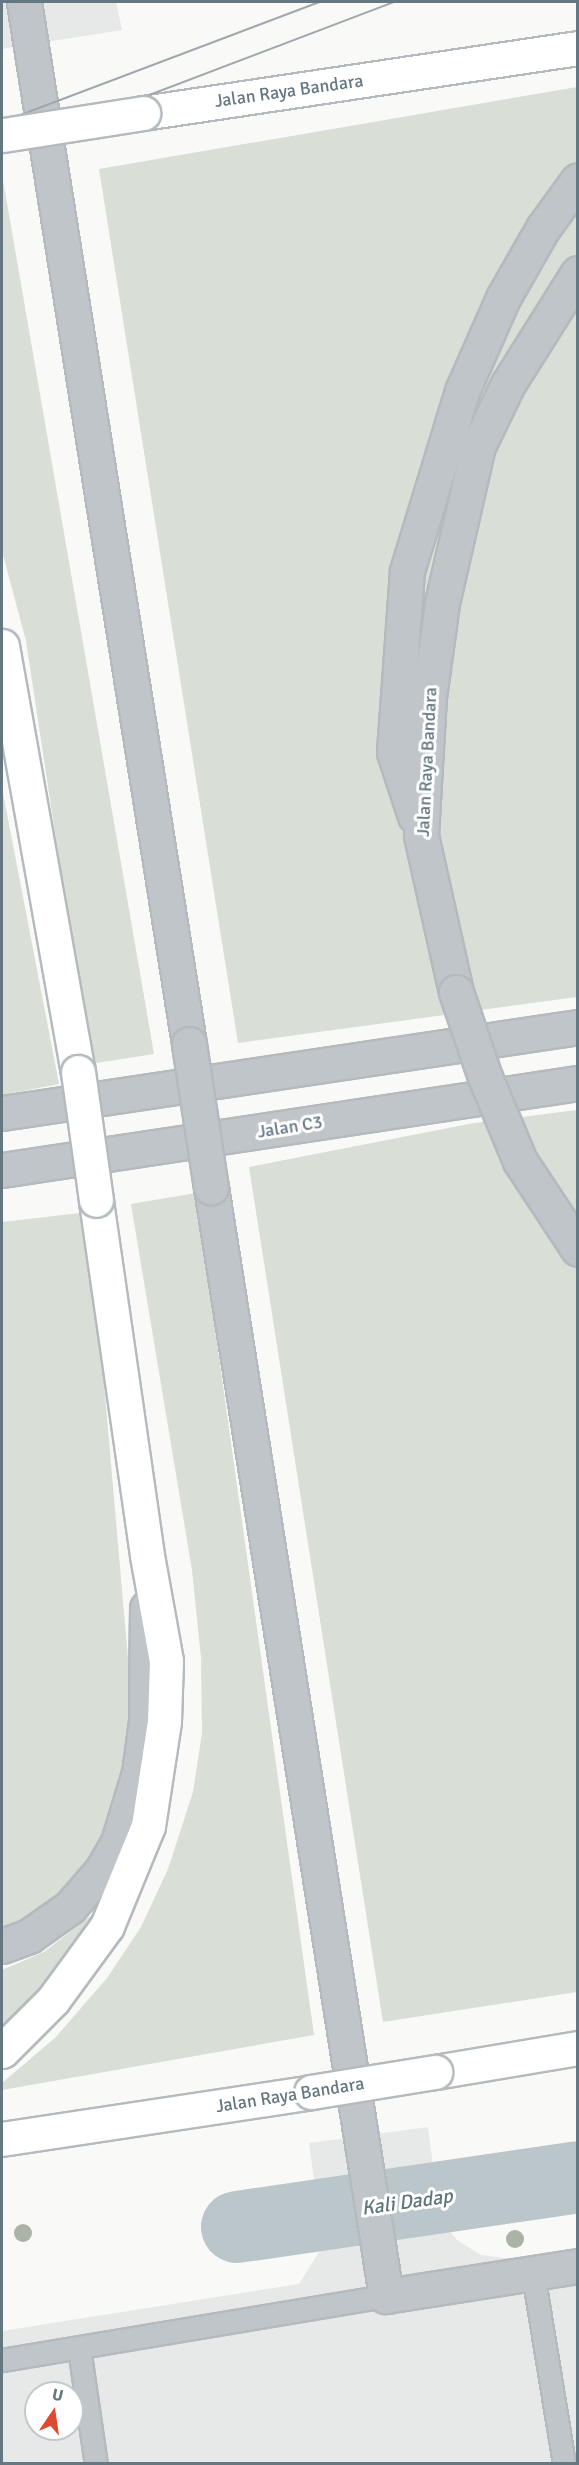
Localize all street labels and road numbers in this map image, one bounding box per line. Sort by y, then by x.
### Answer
street label: Jalan Raya Bandara [213,70,365,112]
street label: Jalan Raya Bandara [412,687,442,837]
street label: Jalan C3 [256,1111,324,1143]
street label: Jalan Raya Bandara [214,2073,366,2117]

